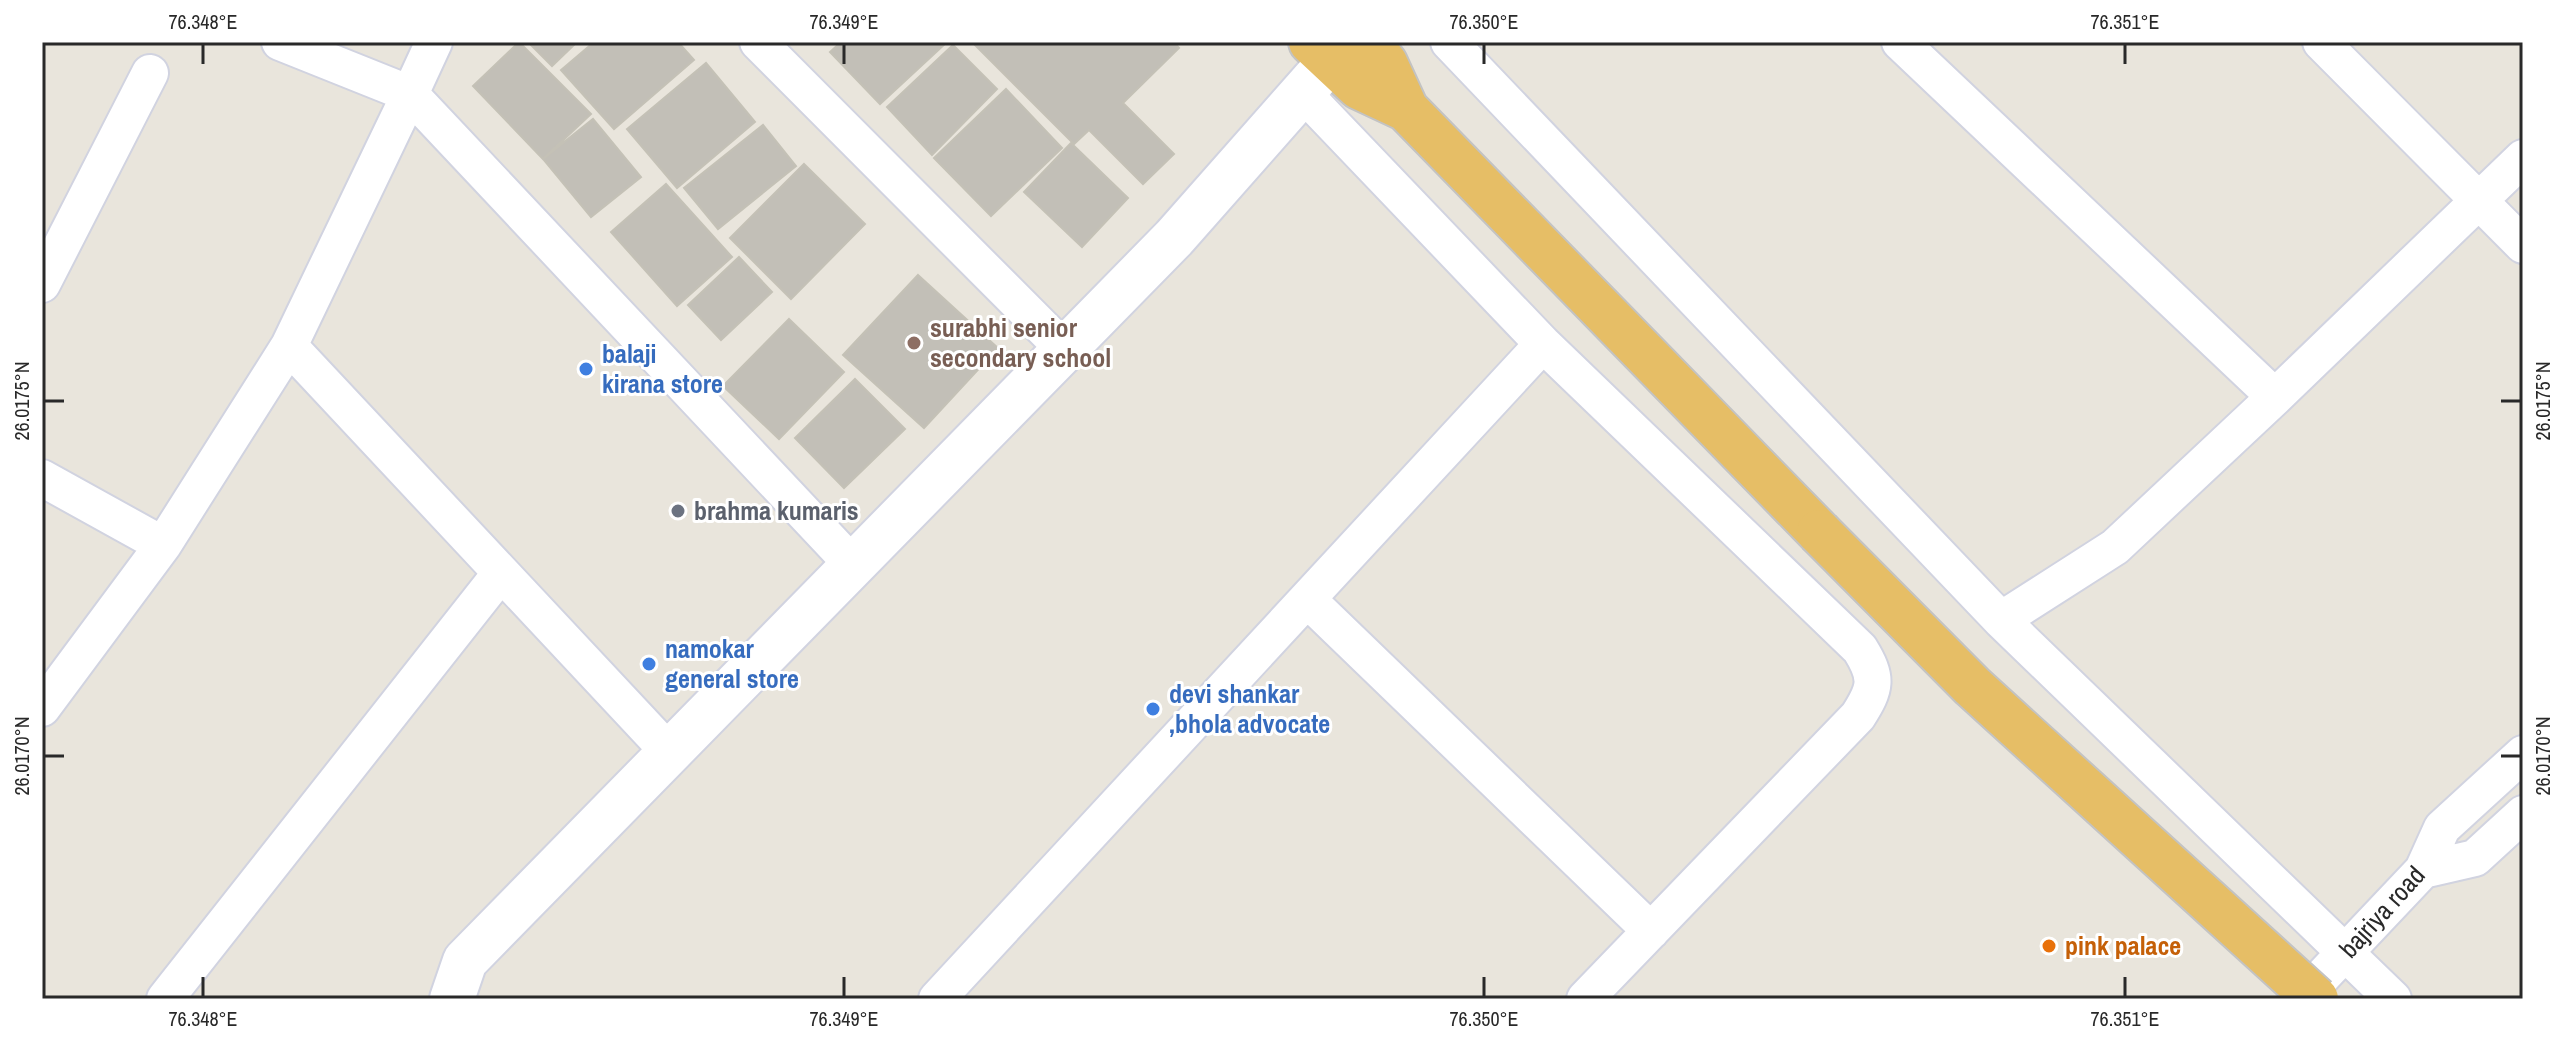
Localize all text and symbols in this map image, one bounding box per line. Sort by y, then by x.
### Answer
text: 76.348°E [168,8,238,35]
text: 76.349°E [809,8,879,35]
text: 76.350°E [1449,8,1519,35]
text: 76.351°E [2090,8,2160,35]
place label: surabhi senior secondary school [930,310,1111,375]
marker: surabhi senior secondary school [905,334,923,352]
place label: balaji kirana store [602,336,723,401]
marker: balaji kirana store [577,360,595,378]
text: 26.0175°N [8,361,35,441]
text: 26.0175°N [2529,361,2556,441]
place label: brahma kumaris [694,493,859,528]
marker: brahma kumaris [669,502,687,520]
place label: namokar general store [665,631,799,696]
marker: namokar general store [640,655,658,673]
place label: devi shankar ,bhola advocate [1169,676,1330,741]
marker: devi shankar ,bhola advocate [1144,700,1162,718]
text: 26.0170°N [8,716,35,796]
text: 26.0170°N [2529,716,2556,796]
street label: bajriya road [2331,858,2432,965]
place label: pink palace [2065,928,2181,963]
marker: pink palace [2040,937,2058,955]
text: 76.348°E [168,1005,238,1032]
text: 76.349°E [809,1005,879,1032]
text: 76.350°E [1449,1005,1519,1032]
text: 76.351°E [2090,1005,2160,1032]

